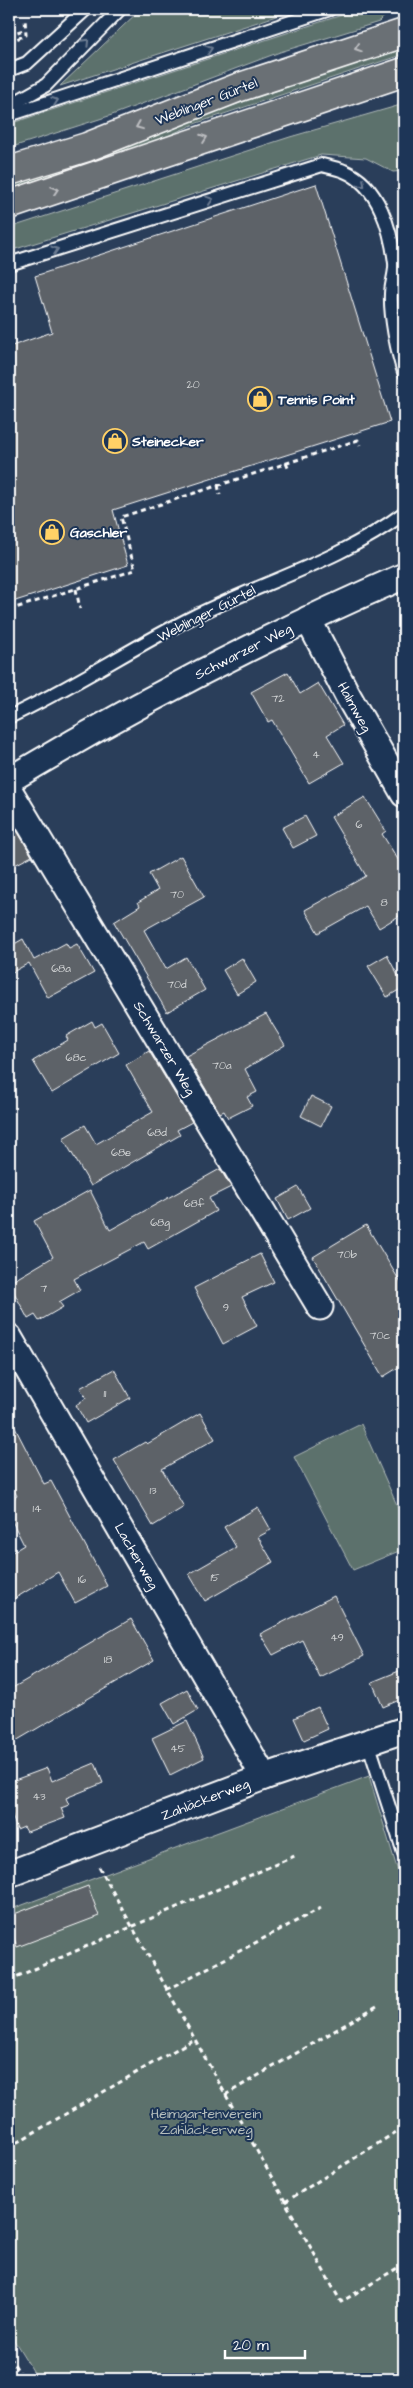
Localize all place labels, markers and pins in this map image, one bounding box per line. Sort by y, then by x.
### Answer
shop icon: Tennis Point [247,386,273,412]
place label: Tennis Point [277,390,355,410]
shop icon: Steinecker [102,428,128,454]
place label: Steinecker [131,432,204,452]
shop icon: Gaschler [39,519,65,545]
place label: Gaschler [70,523,127,543]

